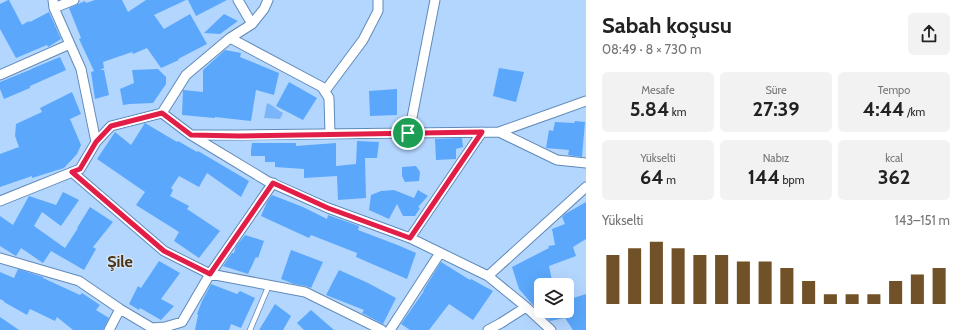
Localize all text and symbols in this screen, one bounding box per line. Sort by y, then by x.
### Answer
text: Sabah koşusu [602,12,732,39]
button: share [908,13,950,55]
text: 08:49 · 8 × 730 m [602,41,701,57]
text: Mesafe [641,83,675,97]
text: Süre [765,83,787,97]
text: Tempo [878,83,910,97]
text: 5.84 [630,97,669,121]
text: 27:39 [752,97,800,121]
text: 4:44 [863,97,905,121]
text: km [669,105,686,119]
text: /km [905,105,925,119]
pin [391,116,425,150]
icon: arrive [397,122,419,144]
text: Yükselti [641,151,675,165]
text: Nabız [763,151,789,165]
text: kcal [885,151,903,165]
text: 64 [640,165,664,189]
text: 144 [748,165,780,189]
text: 362 [878,165,910,189]
text: m [664,173,676,187]
text: bpm [780,173,804,187]
text: Yükselti [602,212,643,228]
text: 143–151 m [895,212,950,228]
district label: Şile [107,252,133,271]
map controls [534,278,574,318]
button: layers [534,278,574,318]

